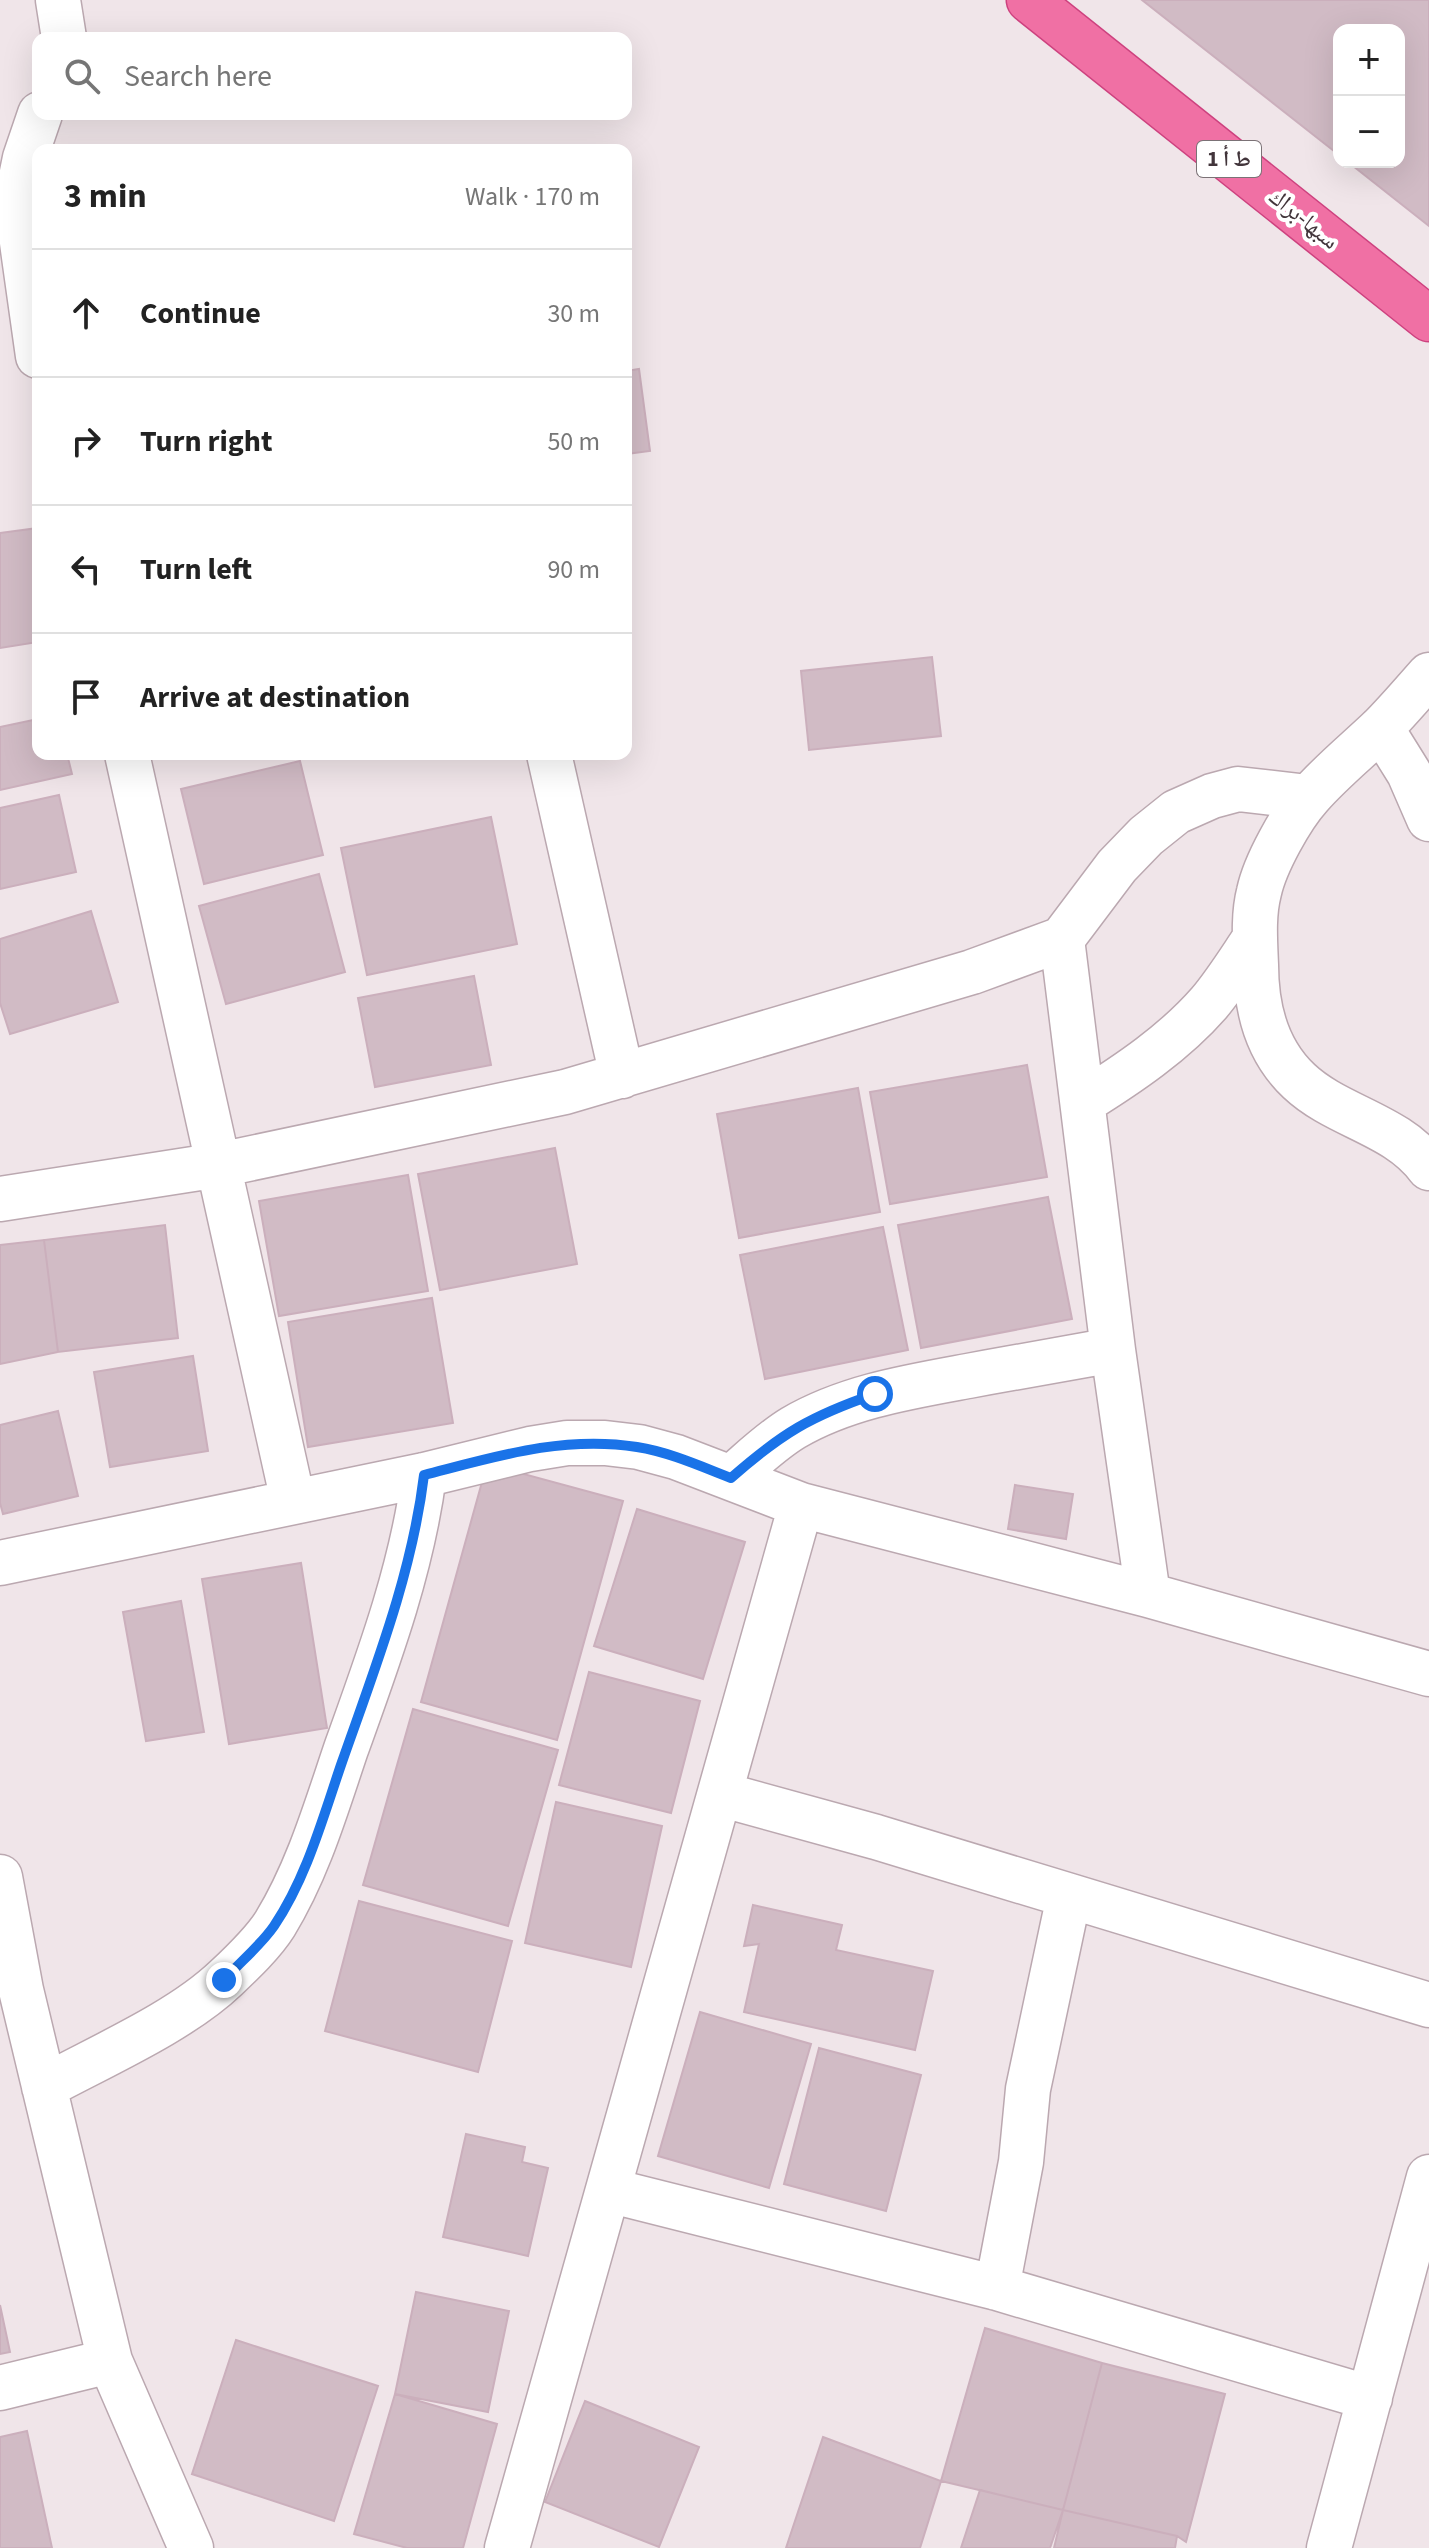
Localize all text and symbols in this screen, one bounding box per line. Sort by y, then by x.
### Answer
map controls [1333,24,1405,168]
button: + [1333,24,1405,96]
search box [32,32,632,120]
icon: search [60,54,104,98]
text: Search here [124,55,272,98]
button: − [1333,96,1405,168]
road number: ط أ 1 [1197,141,1261,177]
text: 3 min [64,172,147,221]
text: Walk · 170 m [465,178,600,215]
street label: سبها-براك [1262,180,1346,258]
icon: ahead [64,291,108,335]
text: Continue [140,292,261,335]
text: 30 m [547,295,600,332]
icon: right [64,419,108,463]
text: Turn right [140,420,272,463]
text: 50 m [547,423,600,460]
icon: left [64,547,108,591]
text: Turn left [140,548,252,591]
text: 90 m [547,551,600,588]
icon: arrive [64,675,108,719]
text: Arrive at destination [140,676,410,719]
route start [857,1376,893,1412]
route end [206,1962,242,1998]

